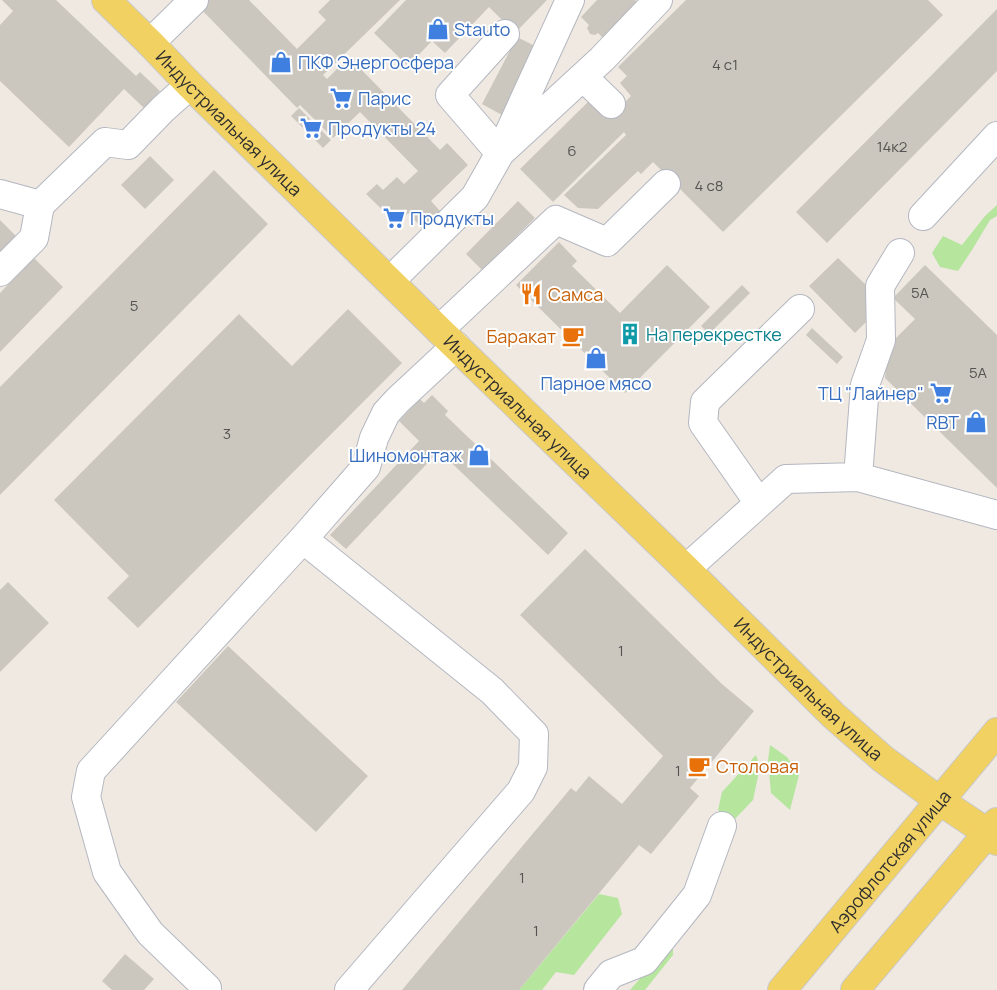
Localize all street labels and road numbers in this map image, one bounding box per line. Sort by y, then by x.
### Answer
street label: Индустриальная улица [151,45,308,201]
street label: Индустриальная улица [439,329,597,484]
street label: Индустриальная улица [729,612,888,766]
street label: Аэрофлотская улица [823,785,956,937]

